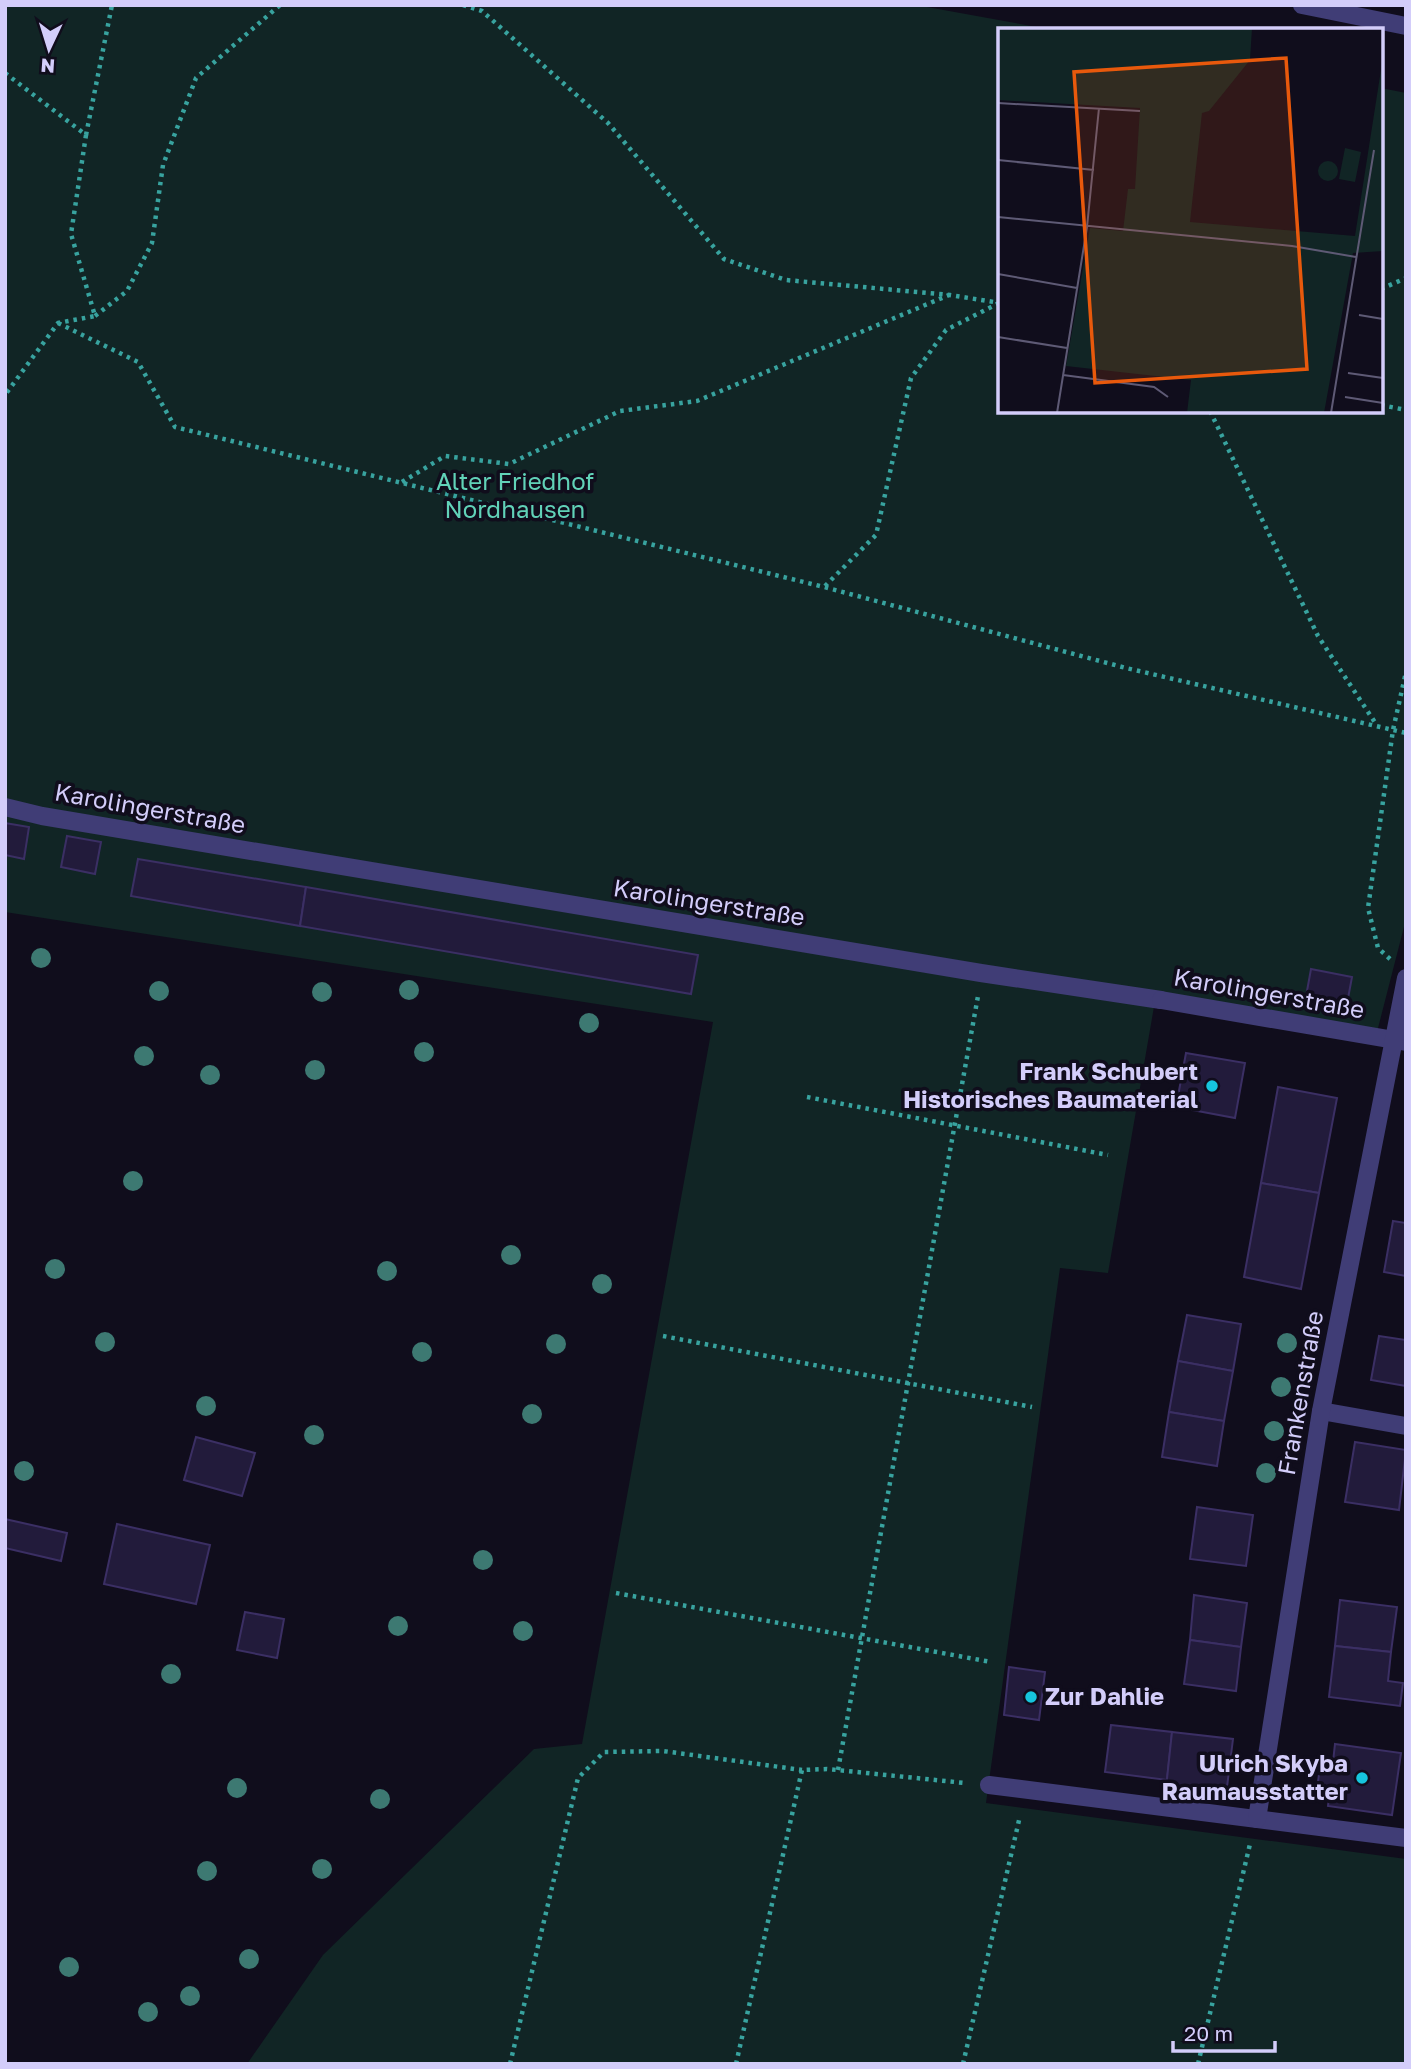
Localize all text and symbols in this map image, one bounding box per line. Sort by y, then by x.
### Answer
north arrow [14,14,84,84]
inset map [998,28,1383,413]
text: N [40,54,56,78]
park label: Alter Friedhof Nordhausen [436,466,594,523]
street label: Karolingerstraße [53,776,248,839]
street label: Karolingerstraße [612,872,807,931]
street label: Karolingerstraße [1172,961,1367,1024]
place label: Frank Schubert Historisches Baumaterial [903,1056,1198,1113]
marker: Frank Schubert Historisches Baumaterial [1204,1078,1220,1094]
street label: Frankenstraße [1271,1308,1328,1477]
place label: Zur Dahlie [1045,1681,1164,1710]
marker: Zur Dahlie [1023,1689,1039,1705]
place label: Ulrich Skyba Raumausstatter [1161,1748,1348,1805]
marker: Ulrich Skyba Raumausstatter [1354,1770,1370,1786]
scale bar [1173,2010,1274,2054]
text: 20 m [1184,2020,1233,2046]

